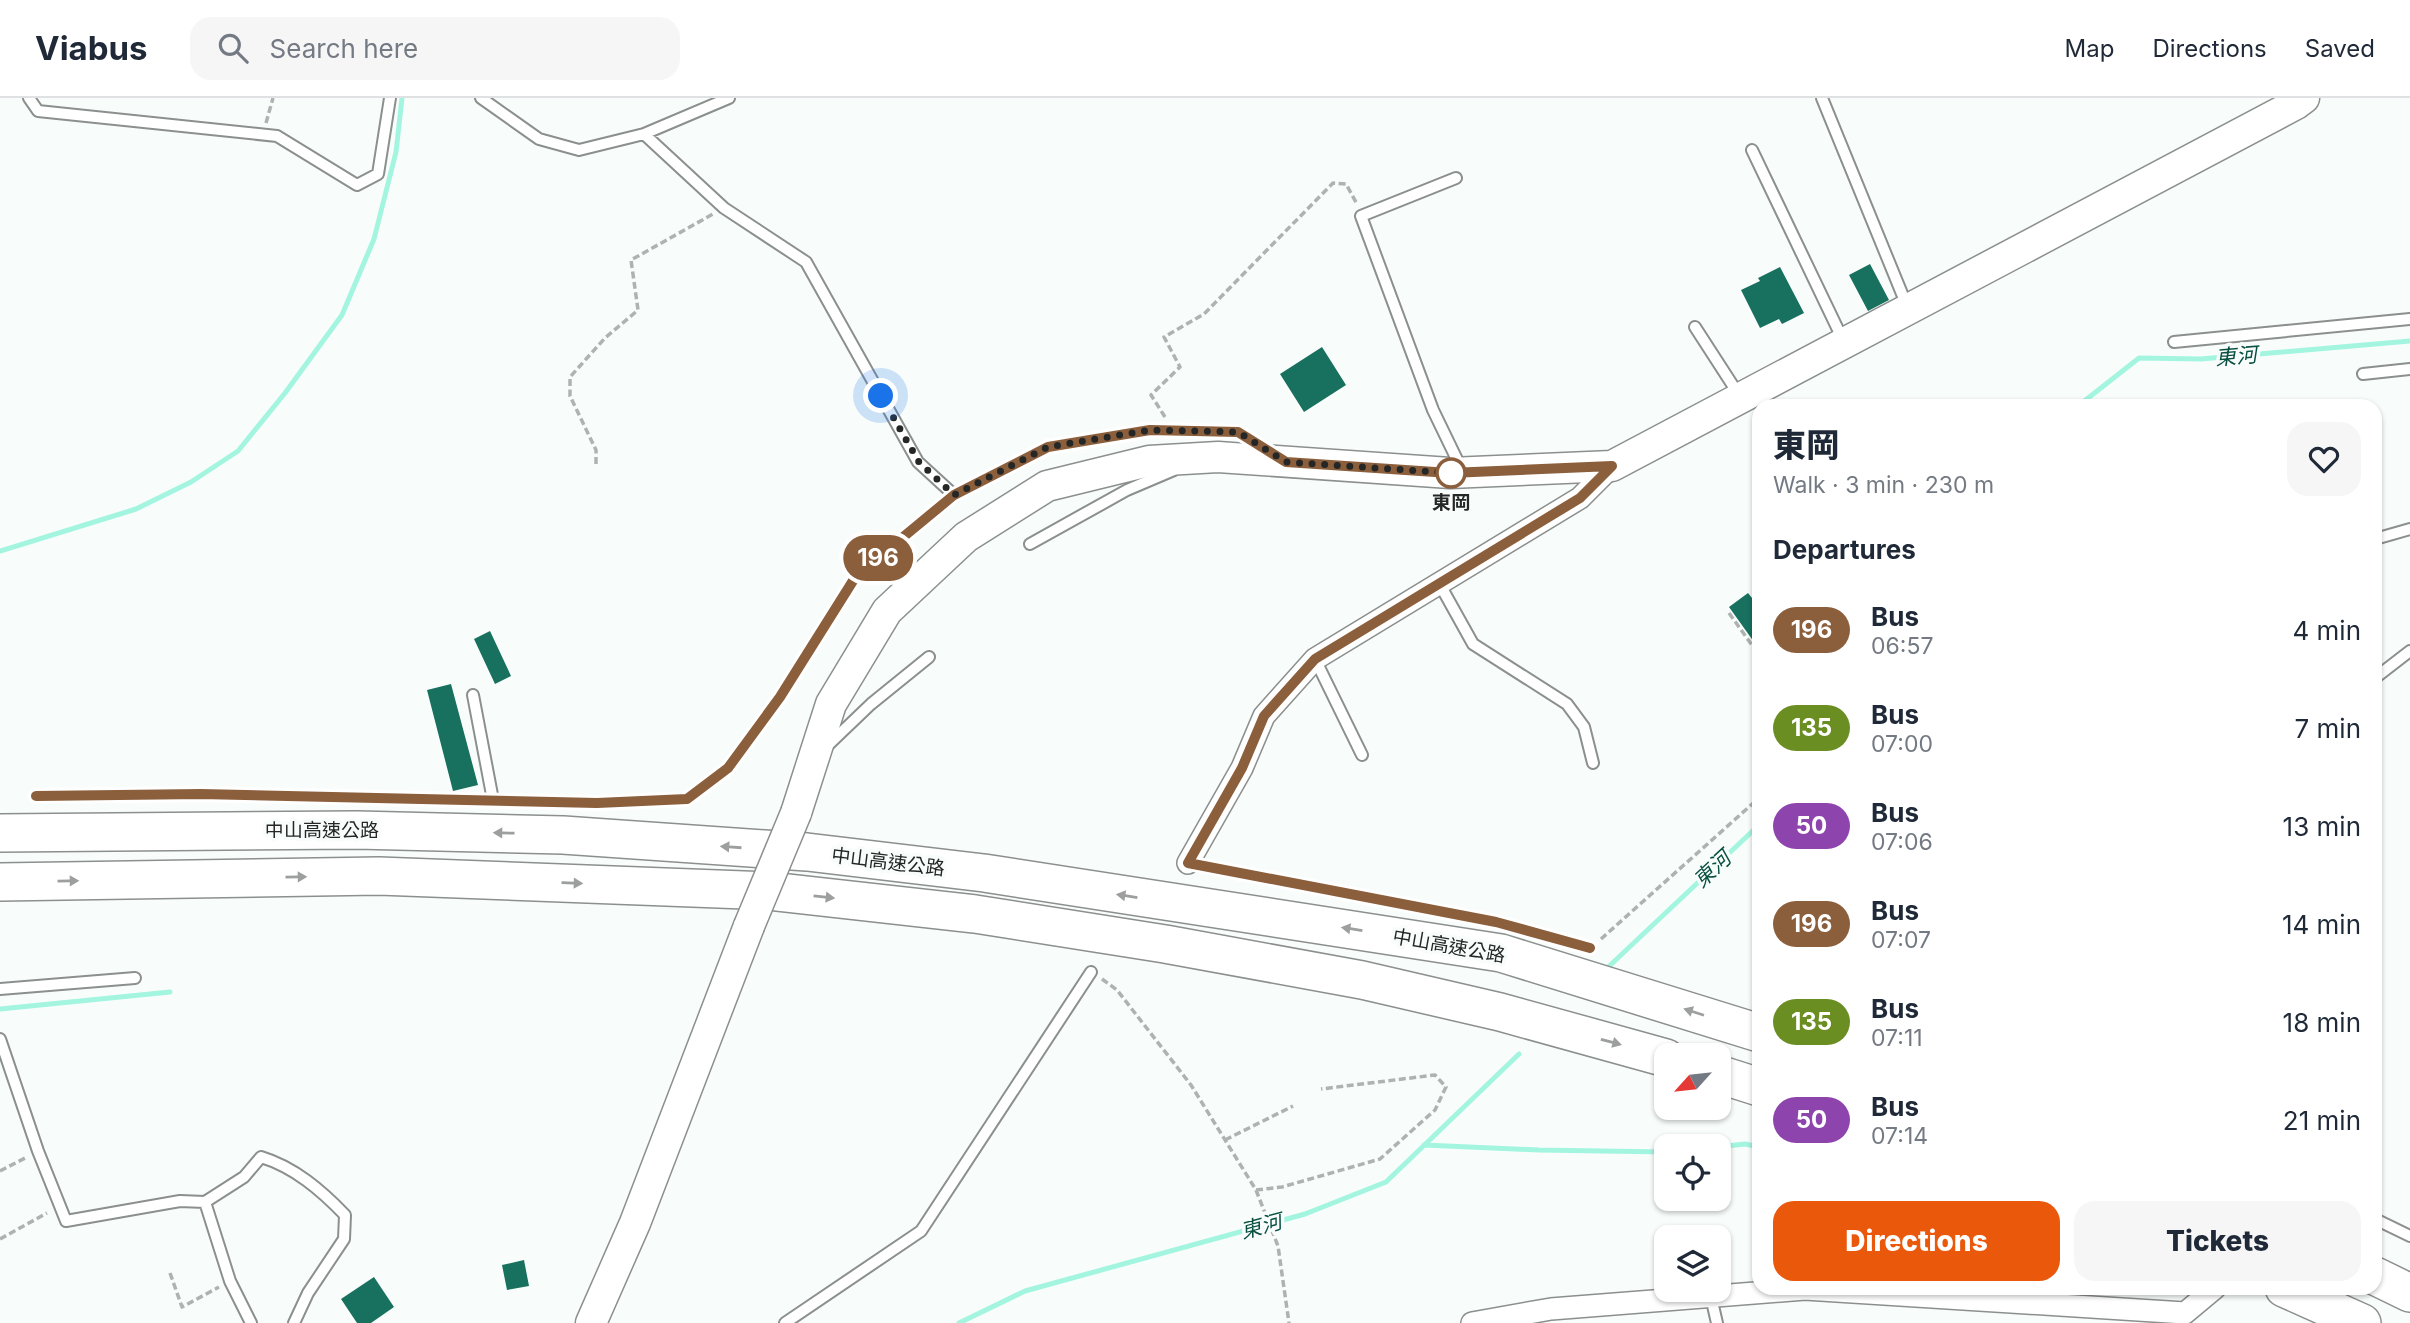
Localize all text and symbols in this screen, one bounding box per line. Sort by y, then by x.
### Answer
search box [190,17,680,80]
text: Viabus [35,28,148,68]
icon: search [214,29,252,67]
text: Search here [270,33,418,64]
text: Map [2065,34,2114,63]
text: Directions [2152,34,2267,63]
text: Saved [2305,34,2375,63]
water label: 東河 [2214,341,2262,370]
your location [863,378,898,413]
button: heart [2287,422,2361,496]
text: 東岡 [1773,425,1839,465]
marker: 東岡 [1436,458,1466,488]
text: Walk · 3 min · 230 m [1773,471,1994,499]
place label: 東岡 [1432,491,1470,514]
text: Departures [1773,534,1916,565]
line badge: 196 [838,535,918,581]
text: 196 [857,543,899,572]
text: Bus [1871,601,1919,632]
text: 196 [1791,615,1832,644]
text: 4 min [2292,615,2361,646]
text: 06:57 [1871,632,1933,660]
text: Bus [1871,699,1919,730]
text: 135 [1791,713,1832,742]
text: 7 min [2295,713,2361,744]
text: 07:00 [1871,730,1933,758]
text: Bus [1871,797,1919,828]
text: 50 [1796,811,1827,840]
text: 13 min [2283,811,2361,842]
street label: 中山高速公路 [265,819,379,842]
one-way arrow [493,828,515,839]
text: 07:06 [1871,828,1933,856]
one-way arrow [720,841,742,852]
water label: 東河 [1688,843,1739,892]
street label: 中山高速公路 [830,844,946,880]
one-way arrow [285,871,307,883]
one-way arrow [57,875,79,886]
one-way arrow [561,877,583,888]
one-way arrow [1116,890,1138,901]
one-way arrow [813,892,835,903]
text: Bus [1871,895,1919,926]
text: 196 [1791,909,1832,938]
text: 14 min [2282,909,2361,940]
one-way arrow [1341,923,1363,934]
street label: 中山高速公路 [1391,925,1507,967]
text: 07:07 [1871,926,1931,954]
text: Bus [1871,993,1919,1024]
one-way arrow [1683,1006,1704,1017]
text: 135 [1791,1007,1832,1036]
text: 18 min [2283,1007,2361,1038]
text: 07:11 [1871,1024,1923,1052]
one-way arrow [1600,1037,1622,1048]
north arrow [1654,1043,1731,1120]
map controls [1654,1043,1731,1302]
text: Bus [1871,1091,1919,1122]
text: 50 [1796,1105,1827,1134]
text: 21 min [2283,1105,2361,1136]
text: 07:14 [1871,1122,1928,1150]
button: locate [1654,1134,1731,1211]
button: Directions [1773,1201,2060,1281]
button: Tickets [2074,1201,2361,1281]
water label: 東河 [1237,1207,1288,1244]
button: layers [1654,1225,1731,1302]

